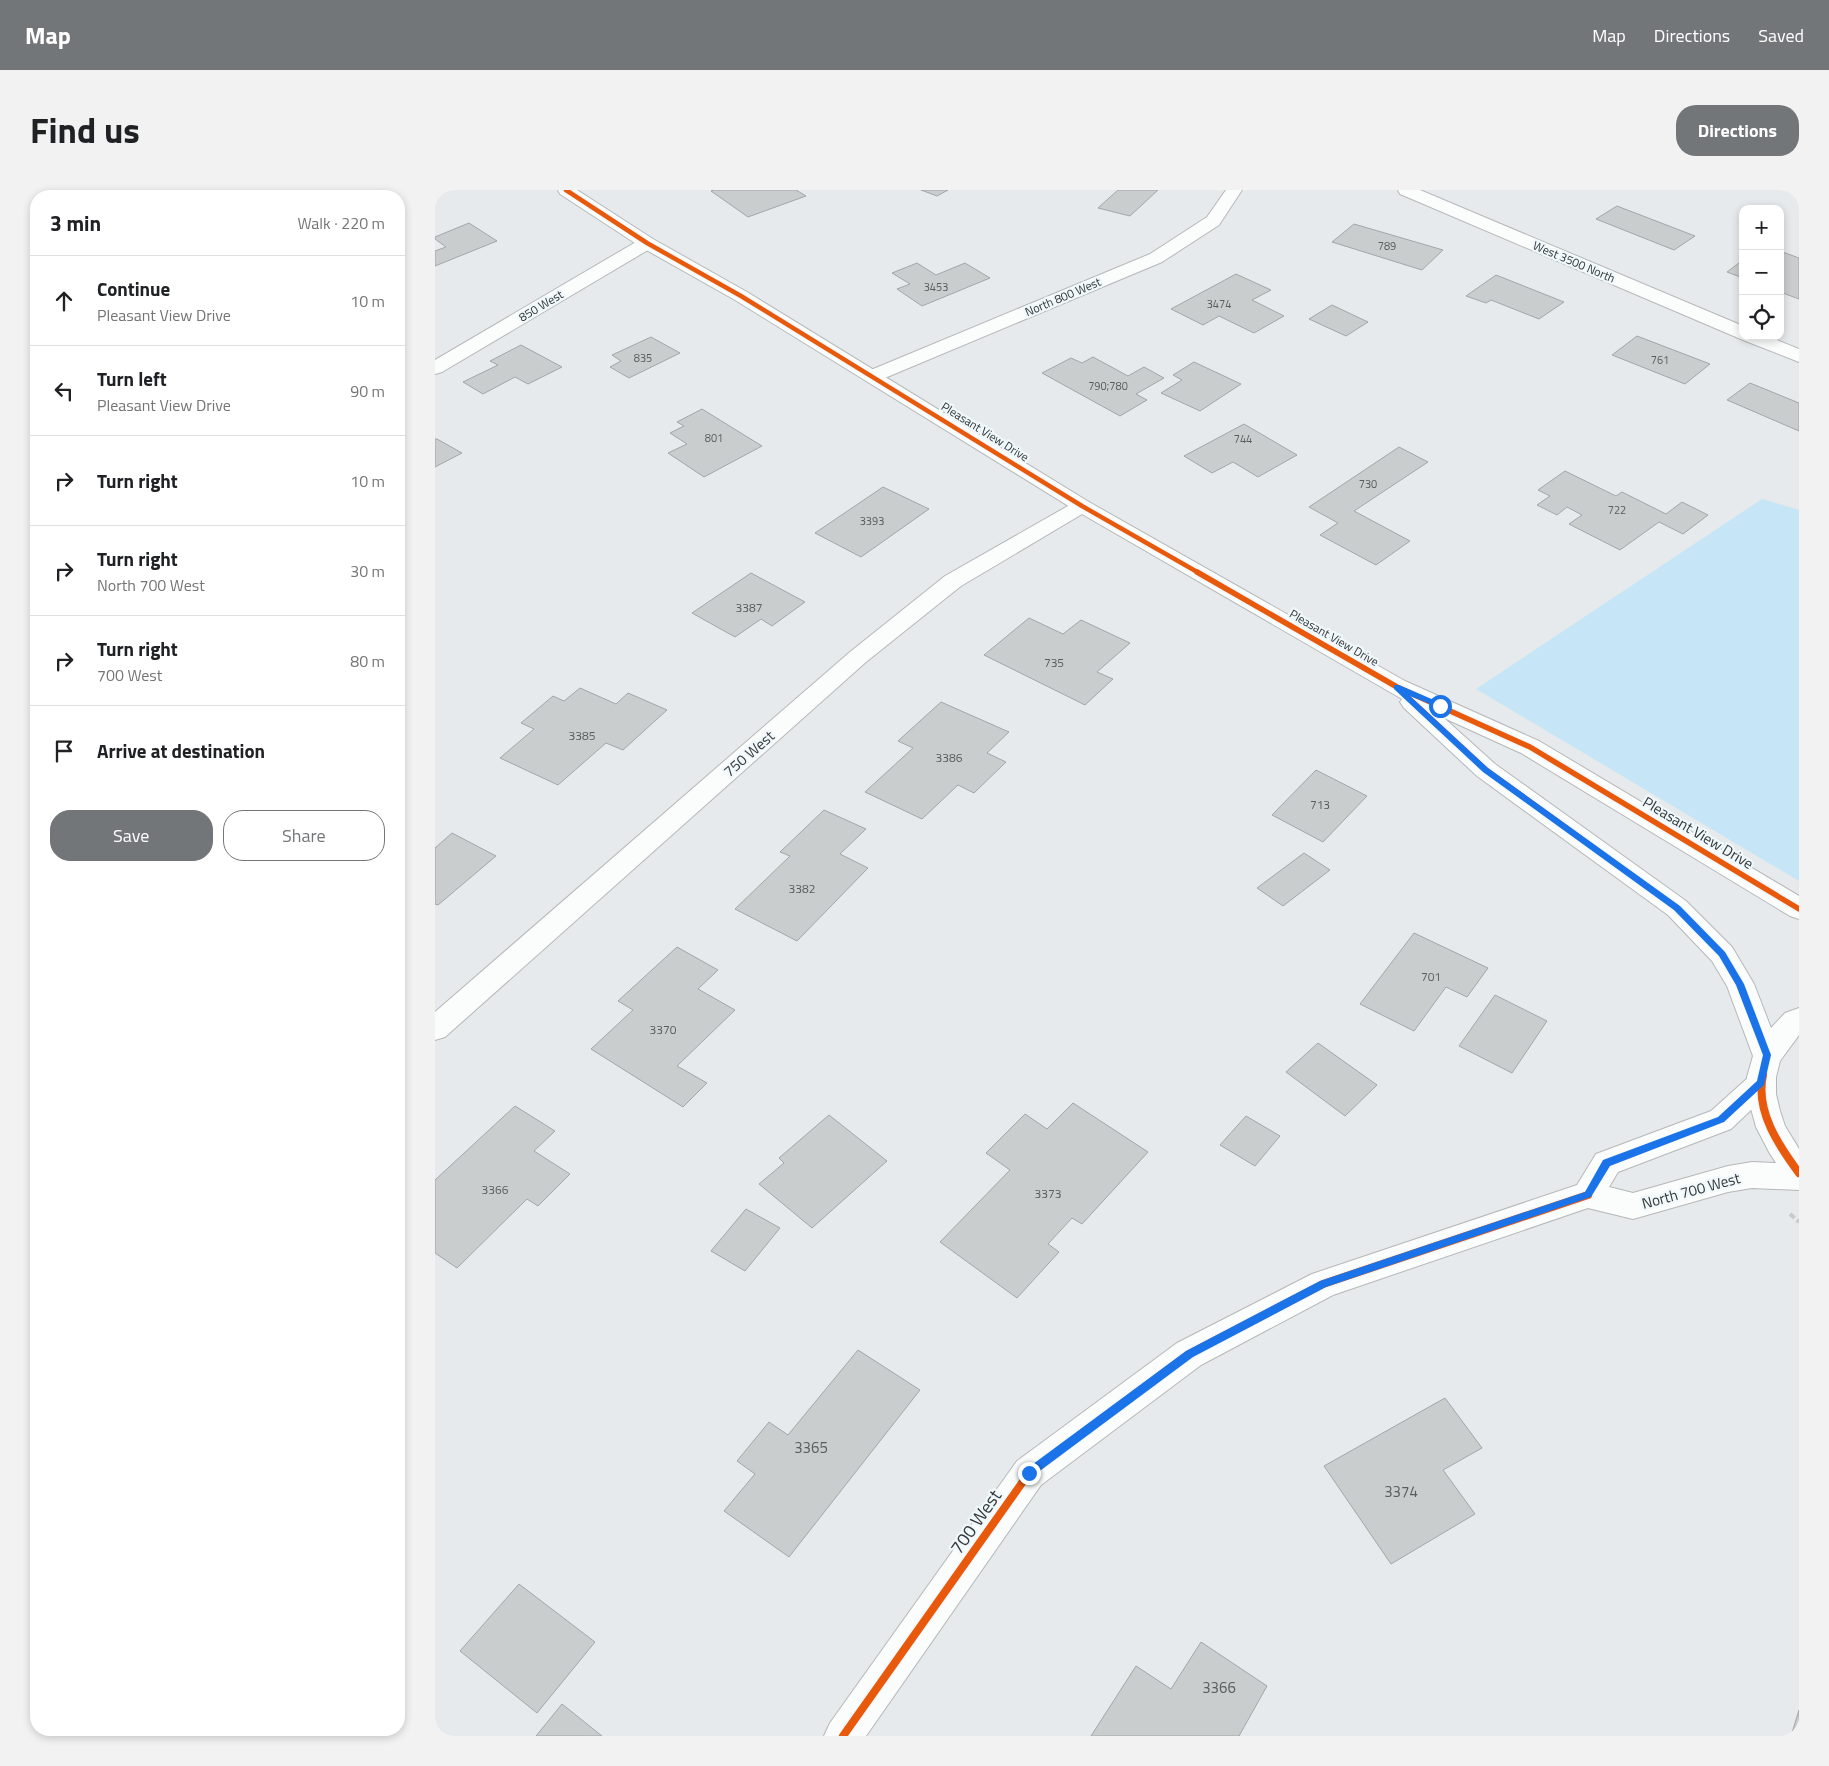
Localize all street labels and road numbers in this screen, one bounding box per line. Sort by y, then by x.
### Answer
street label: West 3500 North [1530,236,1618,287]
street label: North 800 West [1022,272,1104,321]
street label: 850 West [515,284,567,326]
street label: Pleasant View Drive [938,397,1033,466]
street label: Pleasant View Drive [1286,604,1382,671]
street label: 750 West [718,724,780,782]
street label: Pleasant View Drive [1639,790,1758,875]
street label: North 700 West [1639,1166,1743,1215]
street label: 700 West [943,1483,1008,1560]

